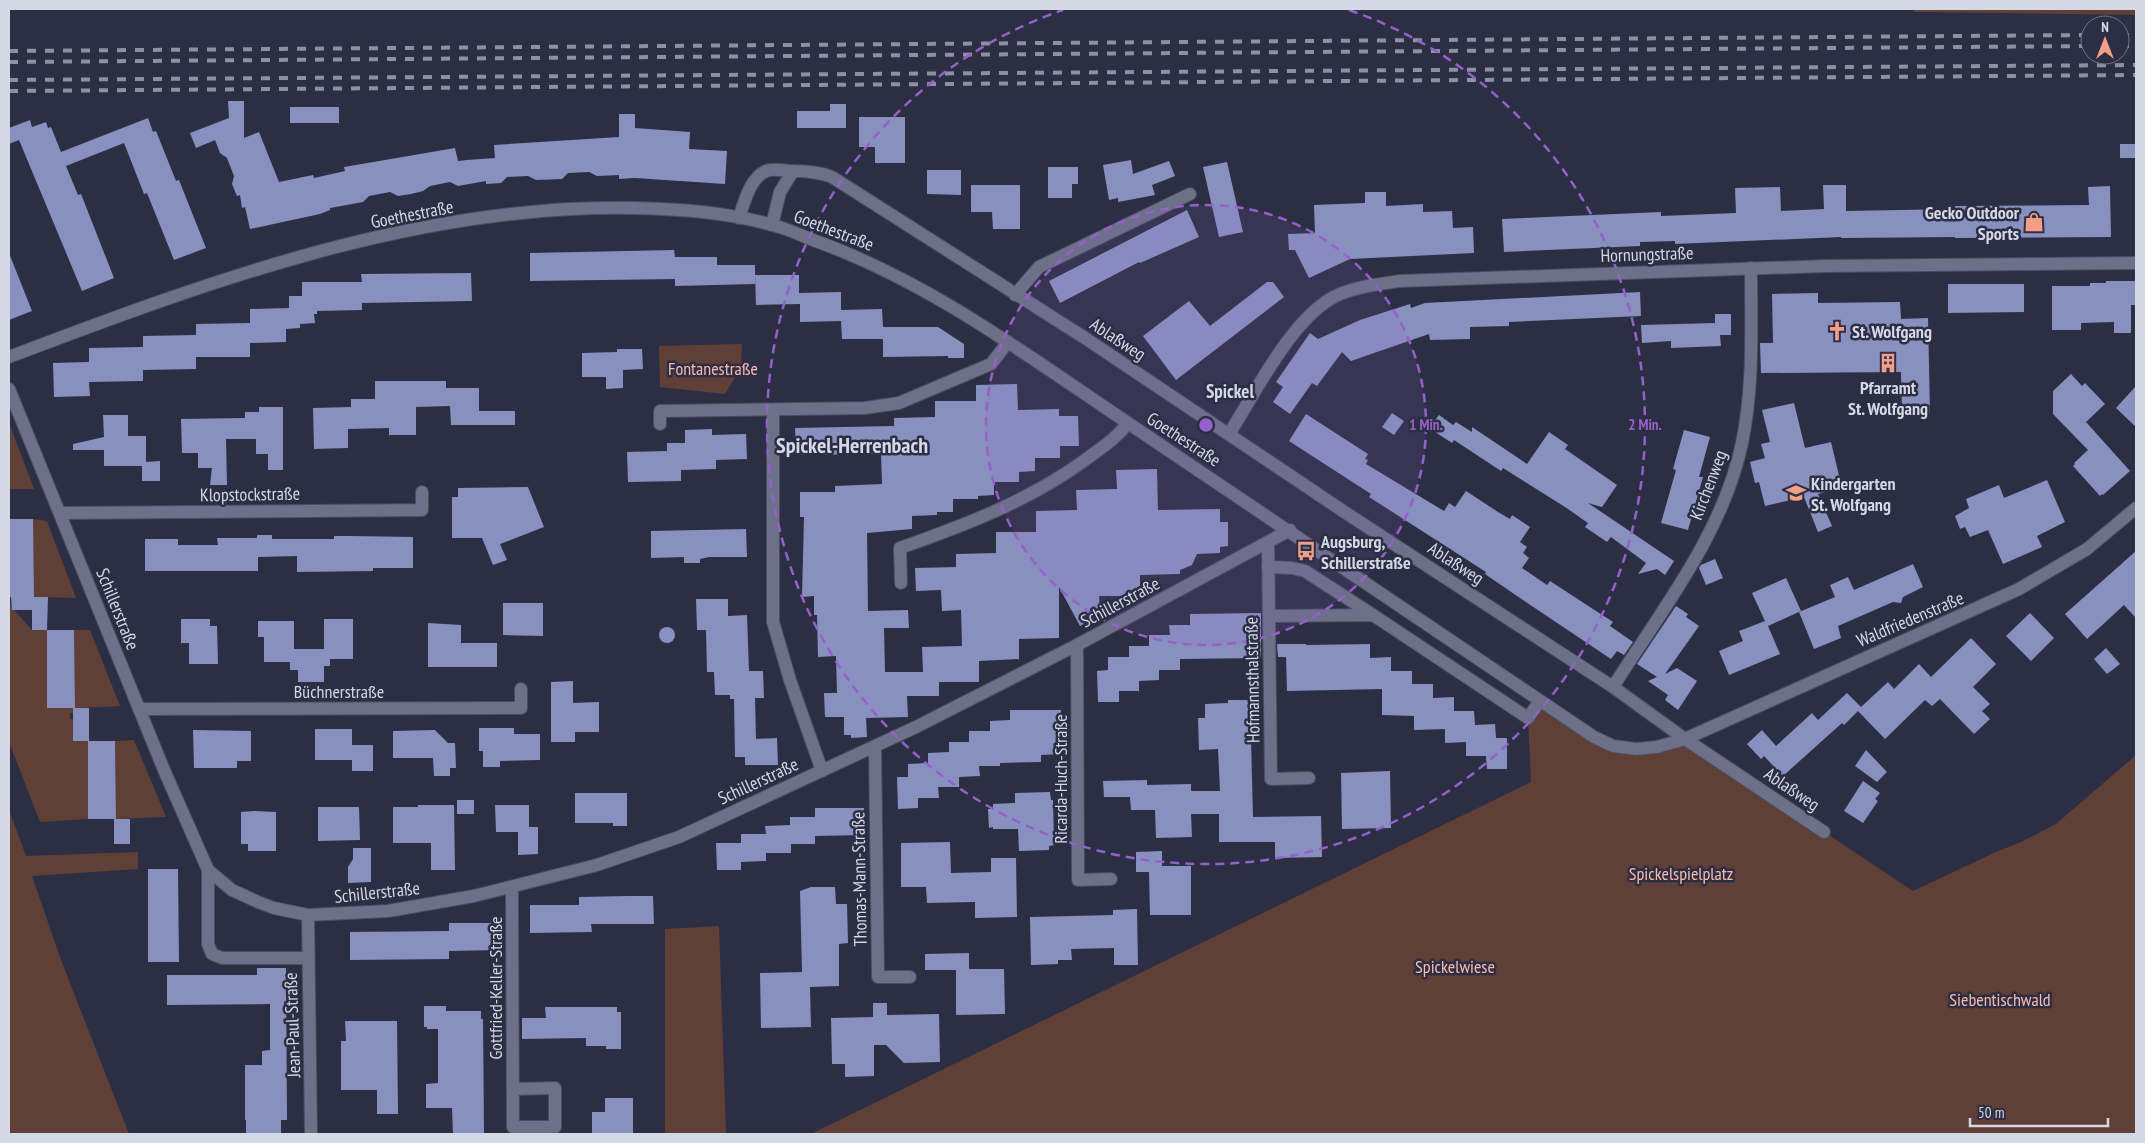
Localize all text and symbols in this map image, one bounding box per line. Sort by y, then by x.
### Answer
north arrow [2080,15,2130,65]
text: N [2101,18,2109,36]
street label: Goethestraße [369,195,455,233]
place label: Gecko Outdoor Sports [1925,201,2020,245]
street label: Goethestraße [791,204,877,256]
shop icon: Gecko Outdoor Sports [2023,211,2045,233]
street label: Hornungstraße [1600,241,1694,267]
street label: Ablaßweg [1086,312,1150,366]
church icon: St. Wolfgang [1826,320,1848,342]
place label: St. Wolfgang [1852,320,1932,343]
building icon: Pfarramt St. Wolfgang [1877,352,1899,374]
park label: Fontanestraße [668,357,758,380]
place label: Pfarramt St. Wolfgang [1848,376,1928,420]
district label: Spickel [1206,379,1254,403]
street label: Goethestraße [1143,407,1225,471]
text: 1 Min. [1409,415,1443,434]
text: 2 Min. [1628,415,1662,434]
centre of rings [1197,416,1215,434]
district label: Spickel-Herrenbach [776,431,928,459]
street label: Kirchenweg [1684,447,1732,523]
place label: Kindergarten St. Wolfgang [1811,472,1896,516]
street label: Klopstockstraße [200,482,300,506]
school or university icon: Kindergarten St. Wolfgang [1785,482,1807,504]
place label: Augsburg, Schillerstraße [1320,530,1411,574]
street label: Ablaßweg [1424,536,1488,590]
bus stop icon: Augsburg, Schillerstraße [1295,540,1317,562]
street label: Schillerstraße [91,565,145,653]
street label: Schillerstraße [1077,572,1163,632]
street label: Waldfriedenstraße [1853,586,1967,652]
street label: Hofmannsthalstraße [1239,617,1265,743]
street label: Büchnerstraße [294,680,384,703]
street label: Ricarda-Huch-Straße [1049,714,1072,844]
street label: Schillerstraße [714,752,802,810]
street label: Ablaßweg [1760,762,1824,816]
street label: Thomas-Mann-Straße [846,811,872,947]
park label: Spickelspielplatz [1629,862,1733,885]
street label: Schillerstraße [333,876,421,908]
street label: Gottfried-Keller-Straße [484,916,507,1060]
park label: Spickelwiese [1415,955,1495,978]
street label: Jean-Paul-Straße [279,972,305,1079]
park label: Siebentischwald [1949,988,2051,1011]
scale bar [1970,1096,2108,1128]
text: 50 m [1978,1103,2004,1122]

